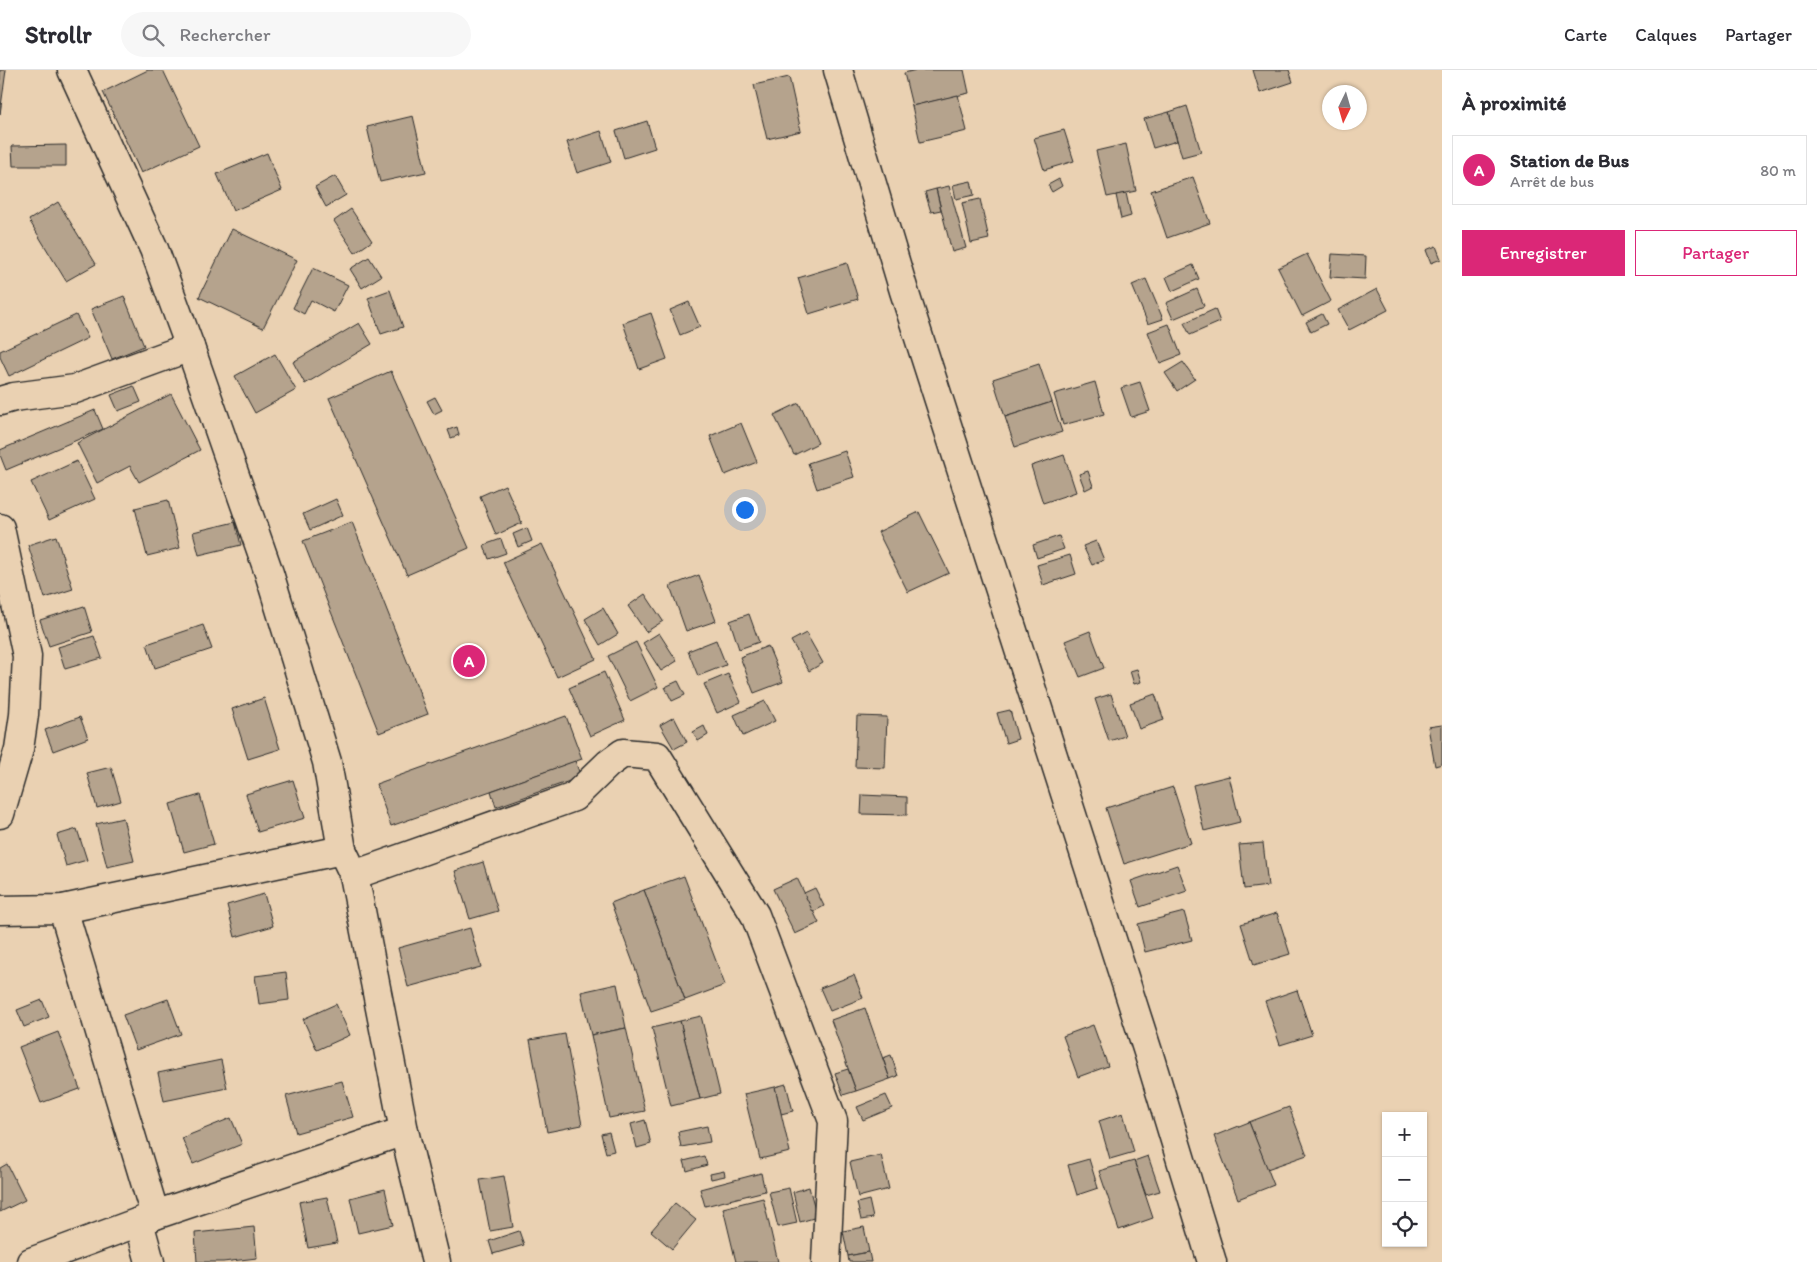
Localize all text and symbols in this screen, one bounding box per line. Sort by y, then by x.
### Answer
search box [121,12,471,57]
text: Strollr [25,20,91,49]
icon: search [139,21,167,49]
text: Rechercher [179,23,270,46]
text: Carte [1564,24,1607,46]
text: Calques [1635,24,1697,46]
text: Partager [1725,24,1792,46]
north arrow [1322,85,1367,130]
text: À proximité [1462,90,1567,115]
text: Station de Bus [1510,149,1629,172]
text: A [1474,161,1484,180]
text: 80 m [1760,161,1796,180]
text: Arrêt de bus [1510,172,1594,191]
button: Enregistrer [1462,230,1625,276]
button: Partager [1635,230,1797,276]
your location [732,497,758,523]
pin: A [453,642,485,680]
map controls [1382,1112,1427,1247]
button: + [1382,1112,1427,1157]
button: − [1382,1157,1427,1202]
button: locate [1382,1202,1427,1247]

